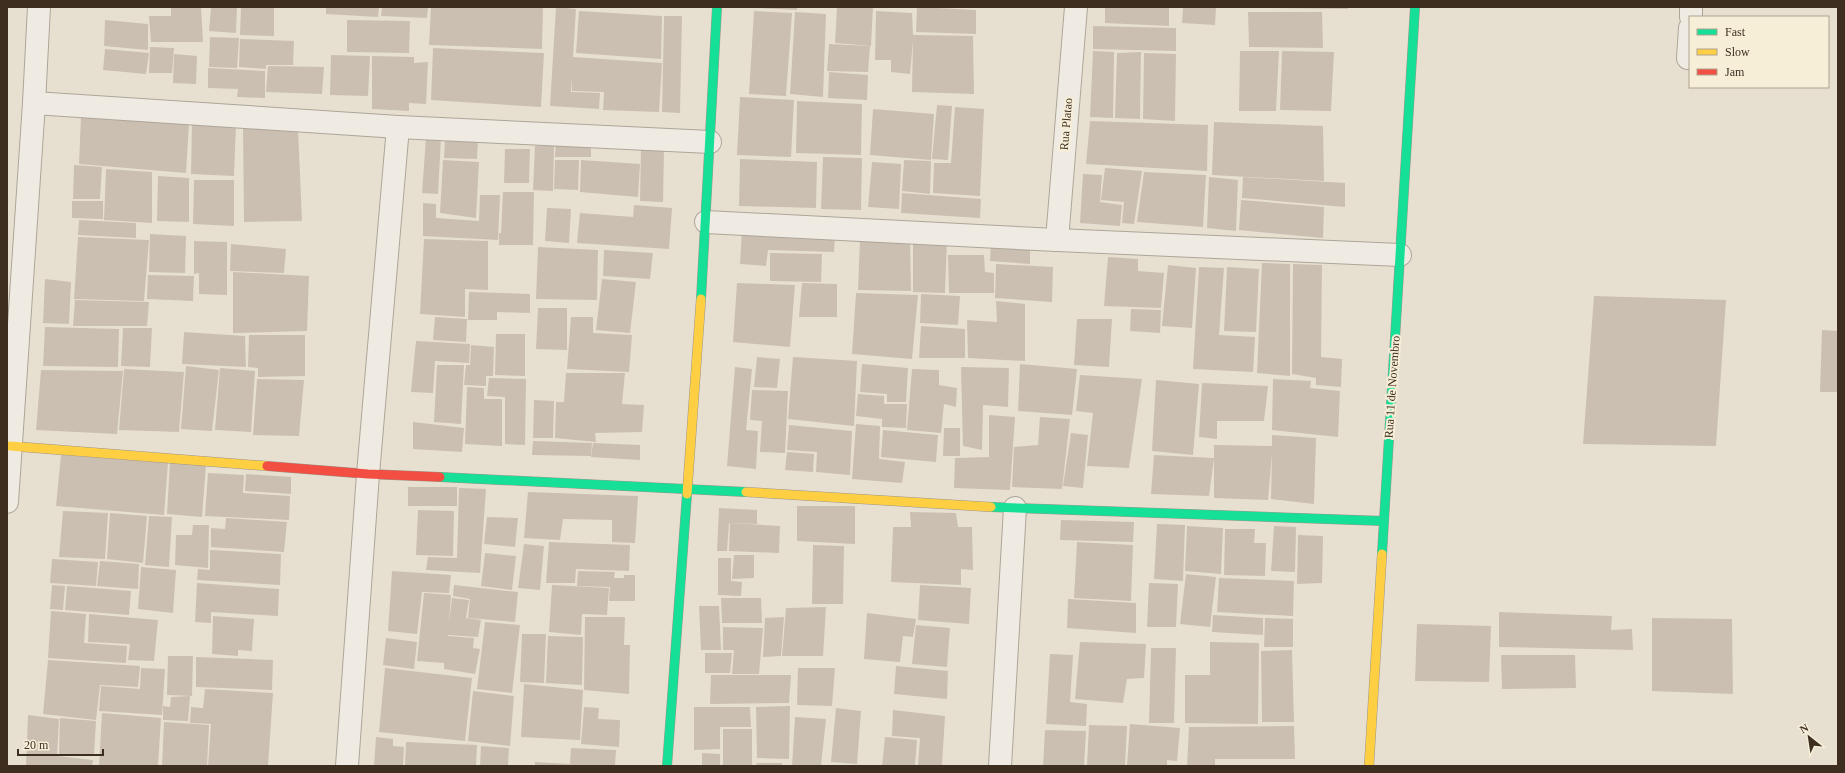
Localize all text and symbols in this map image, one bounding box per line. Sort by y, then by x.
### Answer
legend [1689,16,1829,88]
text: Fast [1725,25,1746,39]
text: Slow [1725,45,1750,59]
text: Jam [1725,65,1745,79]
street label: Rua Platao [1057,97,1075,151]
street label: Rua 11 de Novembro [1381,335,1403,439]
north arrow [1789,717,1829,757]
text: N [1798,721,1810,736]
scale bar [18,731,103,757]
text: 20 m [24,738,49,752]

